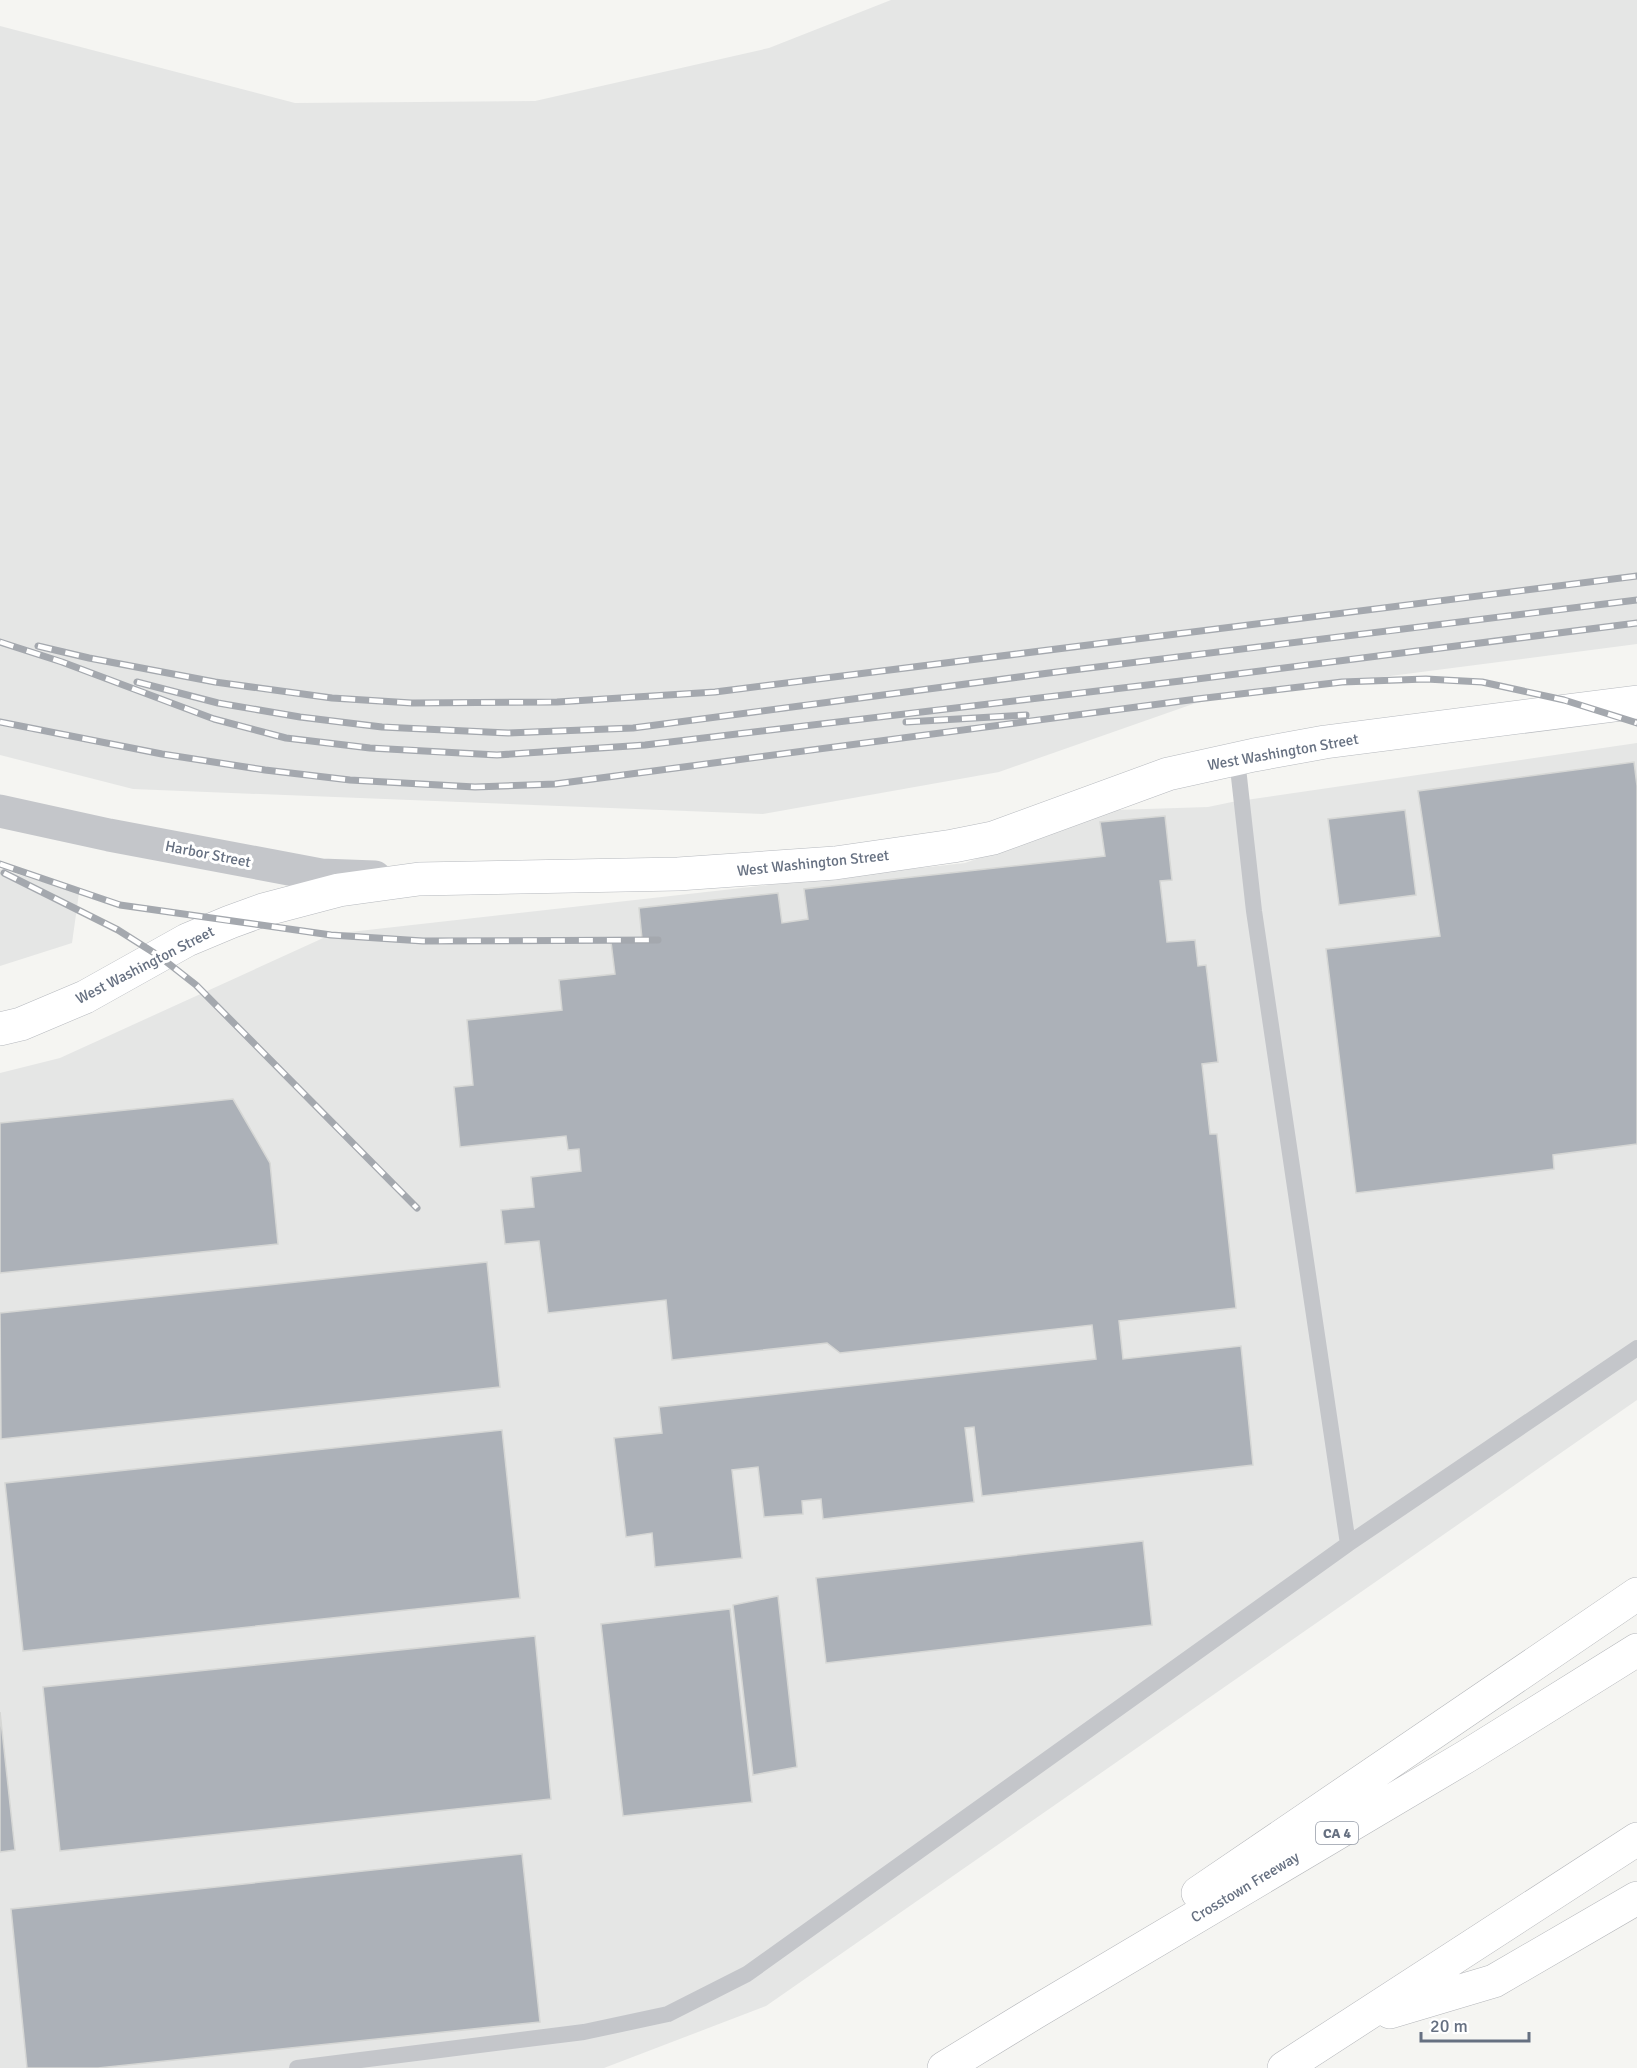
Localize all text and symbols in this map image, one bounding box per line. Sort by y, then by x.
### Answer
street label: West Washington Street [1206,730,1360,774]
street label: Harbor Street [164,837,252,871]
street label: West Washington Street [736,846,890,880]
street label: West Washington Street [73,922,217,1008]
road number: CA 4 [1316,1822,1358,1844]
street label: Crosstown Freeway [1188,1848,1302,1926]
scale bar [1421,2005,1529,2043]
text: 20 m [1430,2015,1468,2037]

